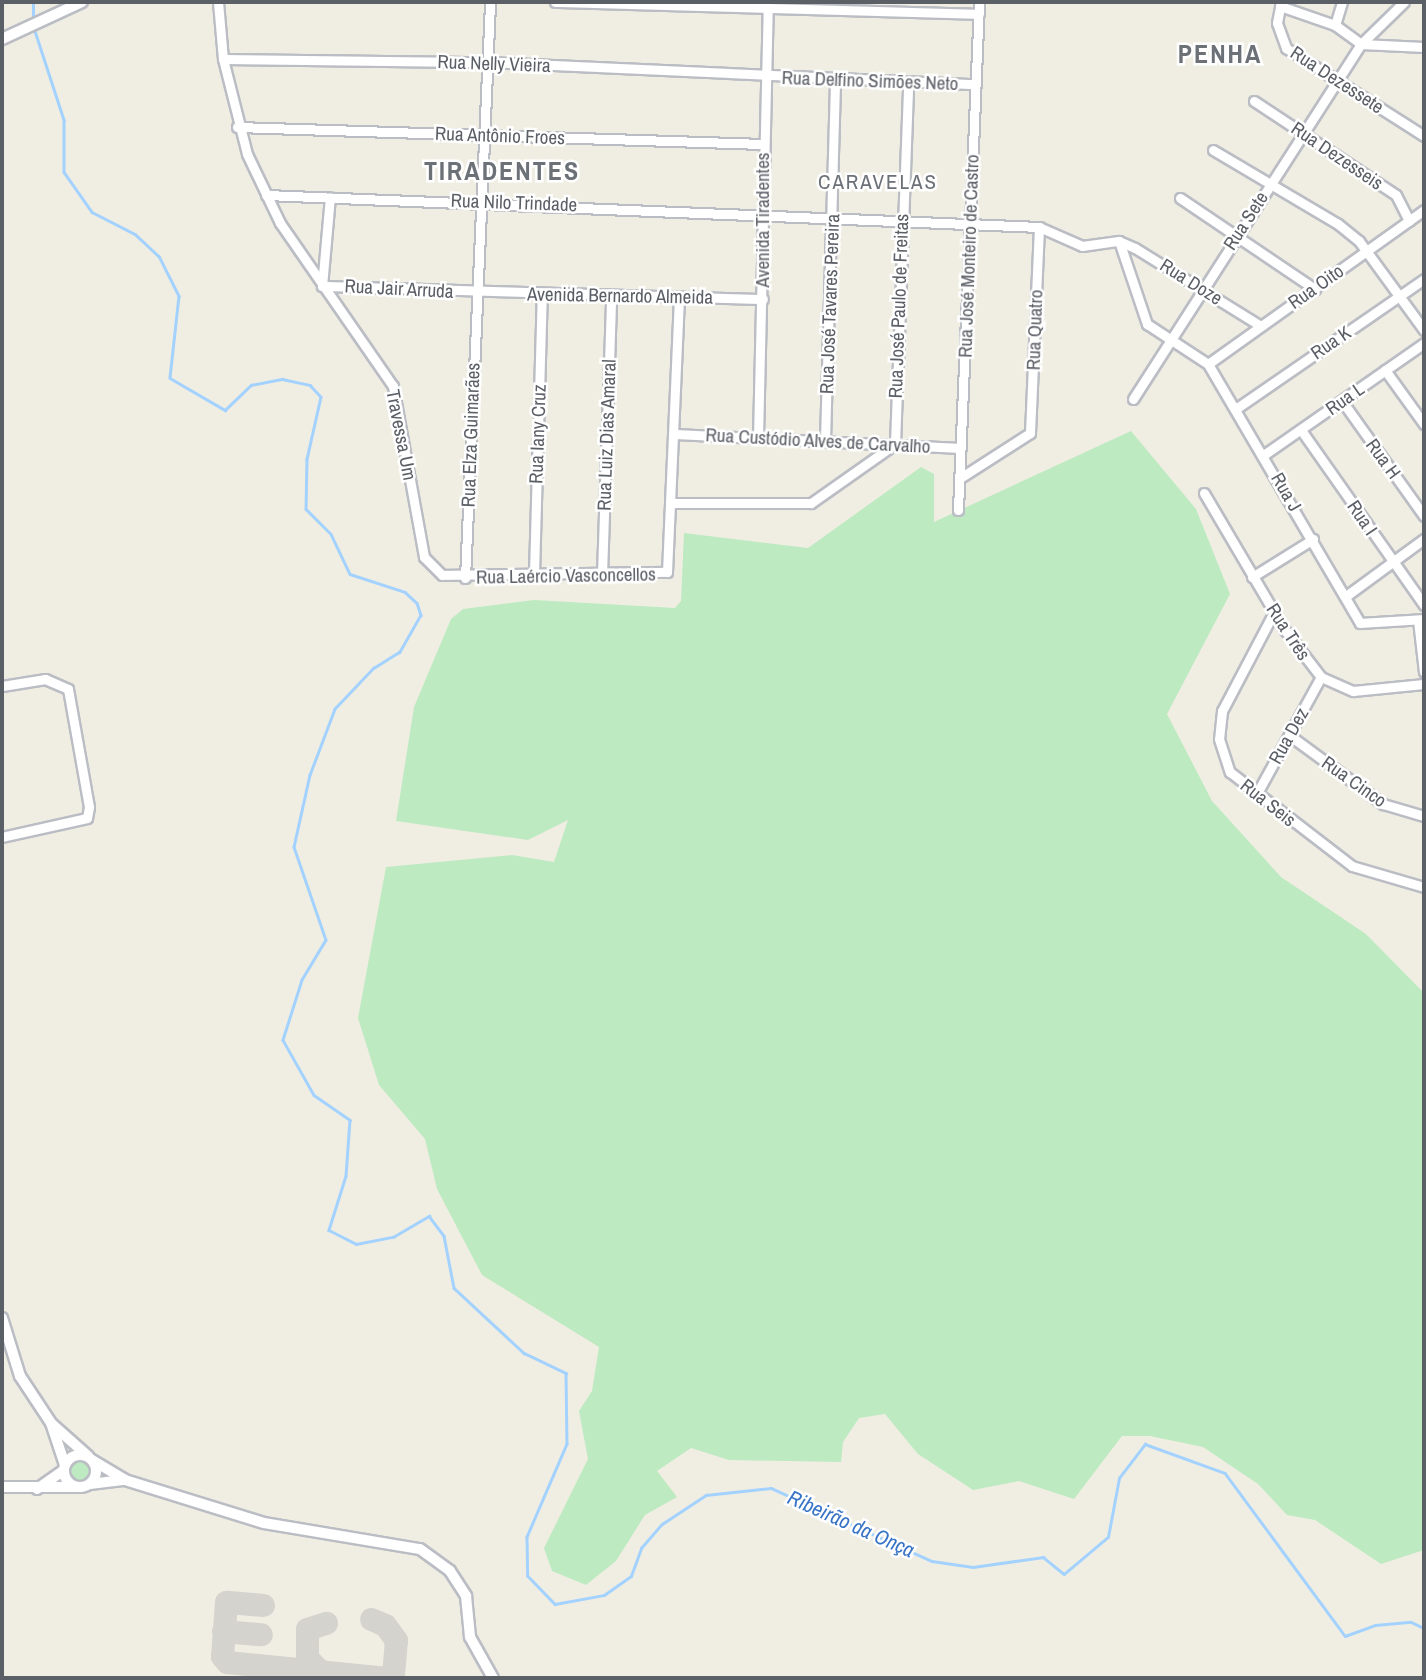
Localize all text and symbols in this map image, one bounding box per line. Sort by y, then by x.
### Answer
district label: PENHA [1178,38,1262,70]
street label: Rua Dezessete [1286,41,1388,119]
street label: Rua Nelly Vieira [437,51,551,77]
street label: Rua Delfino Simões Neto [781,67,959,95]
street label: Rua Dezesseis [1287,117,1387,195]
street label: Rua Antônio Froes [434,122,566,150]
street label: Avenida Tiradentes [752,152,774,288]
street label: Rua José Monteiro de Castro [954,154,984,358]
district label: TIRADENTES [425,155,579,187]
district label: CARAVELAS [819,169,937,195]
street label: Rua Sete [1219,188,1273,254]
street label: Rua Nilo Trindade [450,189,578,217]
street label: Rua José Tavares Pereira [815,213,845,395]
street label: Rua José Paulo de Freitas [884,213,914,399]
street label: Rua Doze [1156,254,1226,310]
street label: Rua Oito [1284,260,1348,314]
street label: Rua Jair Arruda [343,275,455,303]
street label: Avenida Bernardo Almeida [526,283,714,309]
street label: Rua Quatro [1022,289,1048,371]
street label: Rua K [1307,321,1355,365]
street label: Rua Luiz Dias Amaral [593,358,621,512]
street label: Rua Elza Guimarães [457,362,485,508]
street label: Rua L [1321,378,1369,420]
street label: Rua Iany Cruz [525,384,551,484]
street label: Travessa Um [381,388,421,482]
street label: Rua Custódio Alves de Carvalho [705,424,931,458]
street label: Rua H [1361,434,1405,484]
street label: Rua J [1266,469,1306,515]
street label: Rua I [1342,496,1382,540]
street label: Rua Laércio Vasconcellos [476,563,656,589]
street label: Rua Três [1261,599,1315,665]
street label: Rua Dez [1264,704,1314,768]
street label: Rua Cinco [1317,752,1391,812]
street label: Rua Seis [1236,774,1300,832]
water label: Ribeirão da Onça [784,1485,918,1563]

